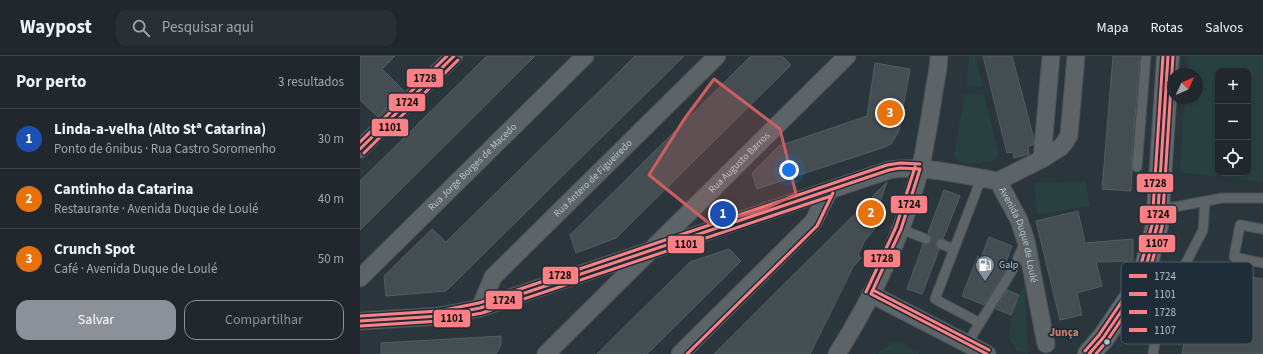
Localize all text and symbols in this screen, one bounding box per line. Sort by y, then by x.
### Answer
search box [116,10,396,46]
text: Waypost [20,14,92,41]
icon: search [130,17,152,39]
text: Pesquisar aqui [162,17,254,38]
text: Mapa [1097,18,1128,38]
text: Rotas [1150,18,1183,38]
text: Salvos [1205,18,1243,38]
line badge: 1728 [406,68,444,88]
north arrow [1167,68,1203,104]
map controls [1215,68,1251,176]
button: + [1215,68,1251,104]
text: Por perto [16,70,86,94]
text: 1728 [413,71,437,86]
text: 3 resultados [278,73,344,91]
line badge: 1724 [388,93,426,112]
text: 1724 [395,95,419,110]
pin: 3 [877,98,903,128]
button: − [1215,104,1251,140]
line badge: 1101 [371,118,409,137]
text: Linda-a-velha (Alto Stª Catarina) [54,119,266,140]
text: 1101 [378,120,402,135]
street label: Rua Jorge Borges de Macedo [425,120,520,214]
street label: Rua Augusto Barros [705,129,773,196]
text: 1 [26,130,32,148]
text: 30 m [318,130,344,148]
street label: Rua Antero de Figueiredo [551,136,635,220]
text: Ponto de ônibus · Rua Castro Soromenho [54,140,276,158]
button: locate [1215,140,1251,176]
your location [779,160,799,180]
line badge: 1728 [1136,173,1174,193]
text: 1728 [1143,176,1167,191]
text: Cantinho da Catarina [54,179,193,200]
street label: Avenida Duque de Loulé [996,185,1041,284]
text: 2 [26,190,32,208]
text: 40 m [318,190,344,208]
line badge: 1724 [890,195,928,214]
text: 1724 [897,197,921,212]
pin: 2 [858,198,884,228]
pin: 1 [710,199,736,229]
text: Restaurante · Avenida Duque de Loulé [54,200,258,218]
line badge: 1724 [1139,205,1177,224]
text: 1724 [1146,207,1170,222]
line badge: 1107 [1138,234,1176,253]
line badge: 1101 [667,235,705,254]
text: 1107 [1145,236,1169,251]
text: 1101 [674,237,698,252]
text: Crunch Spot [54,239,135,260]
line badge: 1728 [863,249,901,268]
text: 3 [26,250,32,268]
text: 50 m [318,250,344,268]
text: 1728 [870,251,894,266]
fuel station icon: Galp [974,254,996,282]
place label: Galp [999,258,1019,272]
text: Café · Avenida Duque de Loulé [54,260,217,278]
legend [1121,262,1253,344]
line badge: 1728 [542,266,579,285]
text: 1728 [548,268,572,283]
text: 1724 [1154,269,1176,284]
text: 1101 [1154,287,1176,302]
line badge: 1724 [485,290,523,310]
text: 1724 [492,293,516,308]
button: Salvar [16,300,176,340]
button: Compartilhar [184,300,344,340]
text: 1728 [1154,305,1176,320]
line badge: 1101 [433,309,471,328]
text: 1101 [440,311,464,326]
text: 1107 [1154,323,1176,338]
district label: Junça [1050,325,1079,340]
unlabelled marker [1102,337,1112,347]

